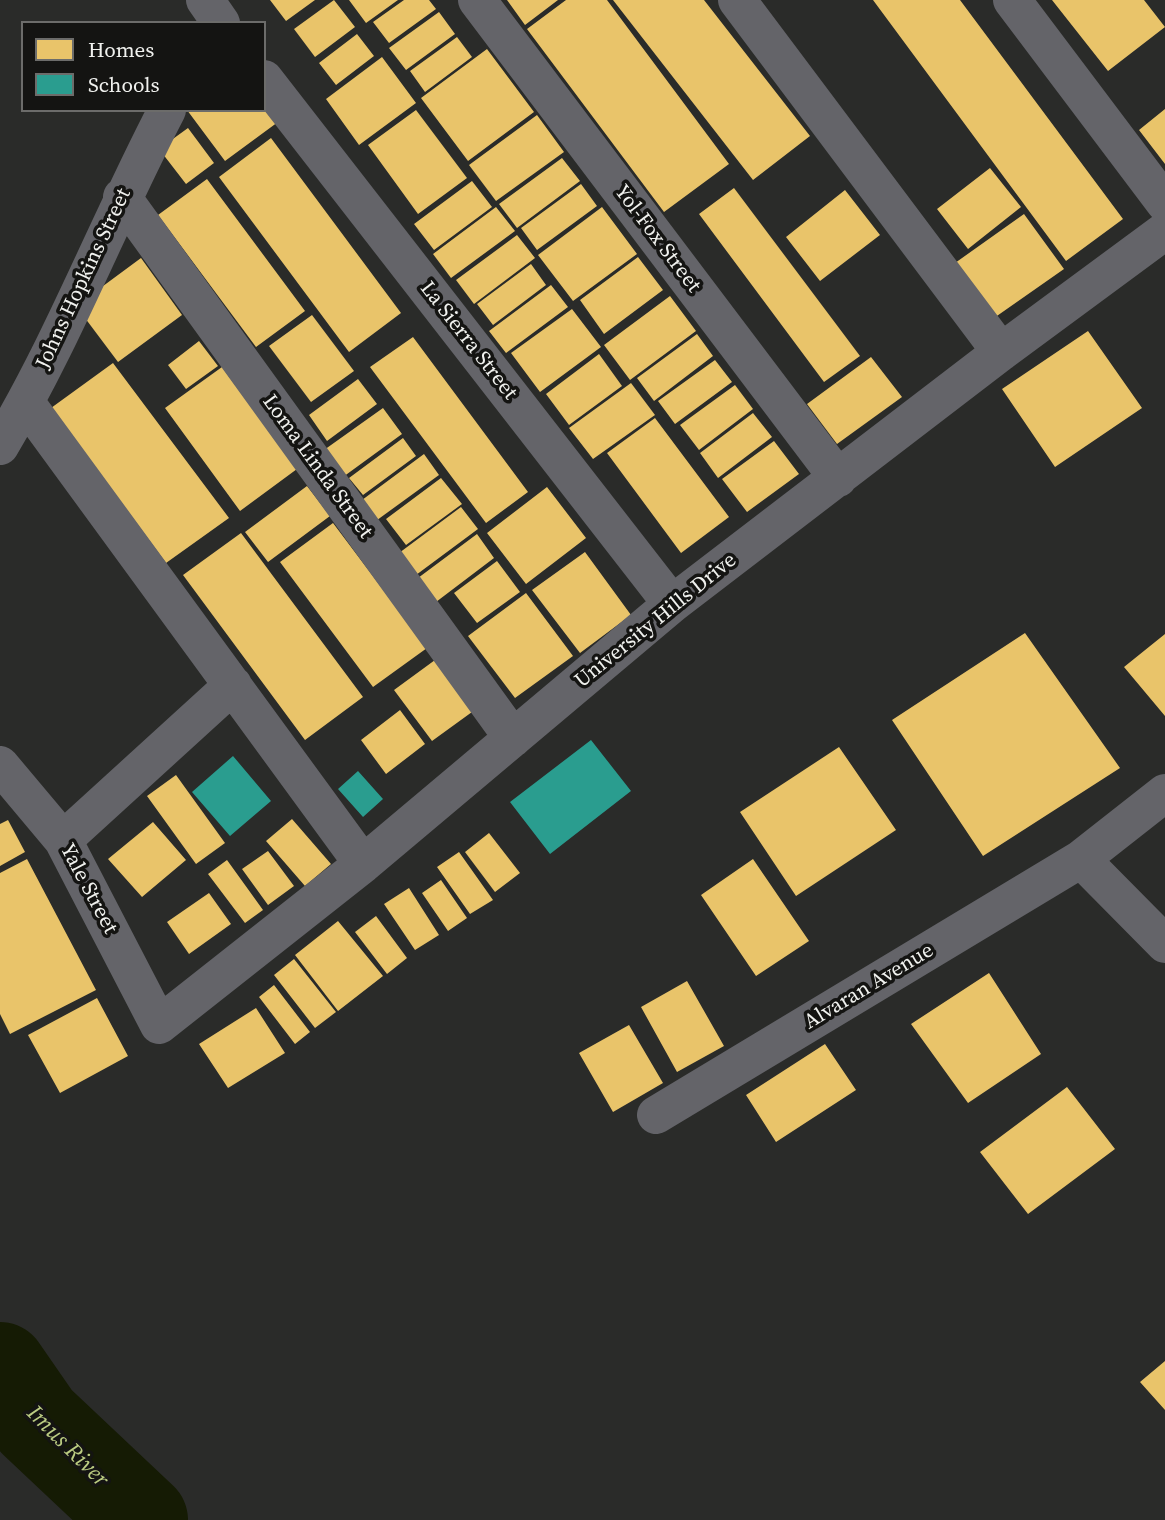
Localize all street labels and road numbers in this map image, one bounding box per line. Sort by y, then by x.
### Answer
street label: Yol-Fox Street [608,180,706,298]
street label: Johns Hopkins Street [31,185,137,373]
street label: La Sierra Street [414,277,522,405]
street label: Loma Linda Street [256,390,378,544]
street label: University Hills Drive [570,548,742,694]
street label: Yale Street [54,840,122,938]
street label: Alvaran Avenue [800,938,938,1036]

